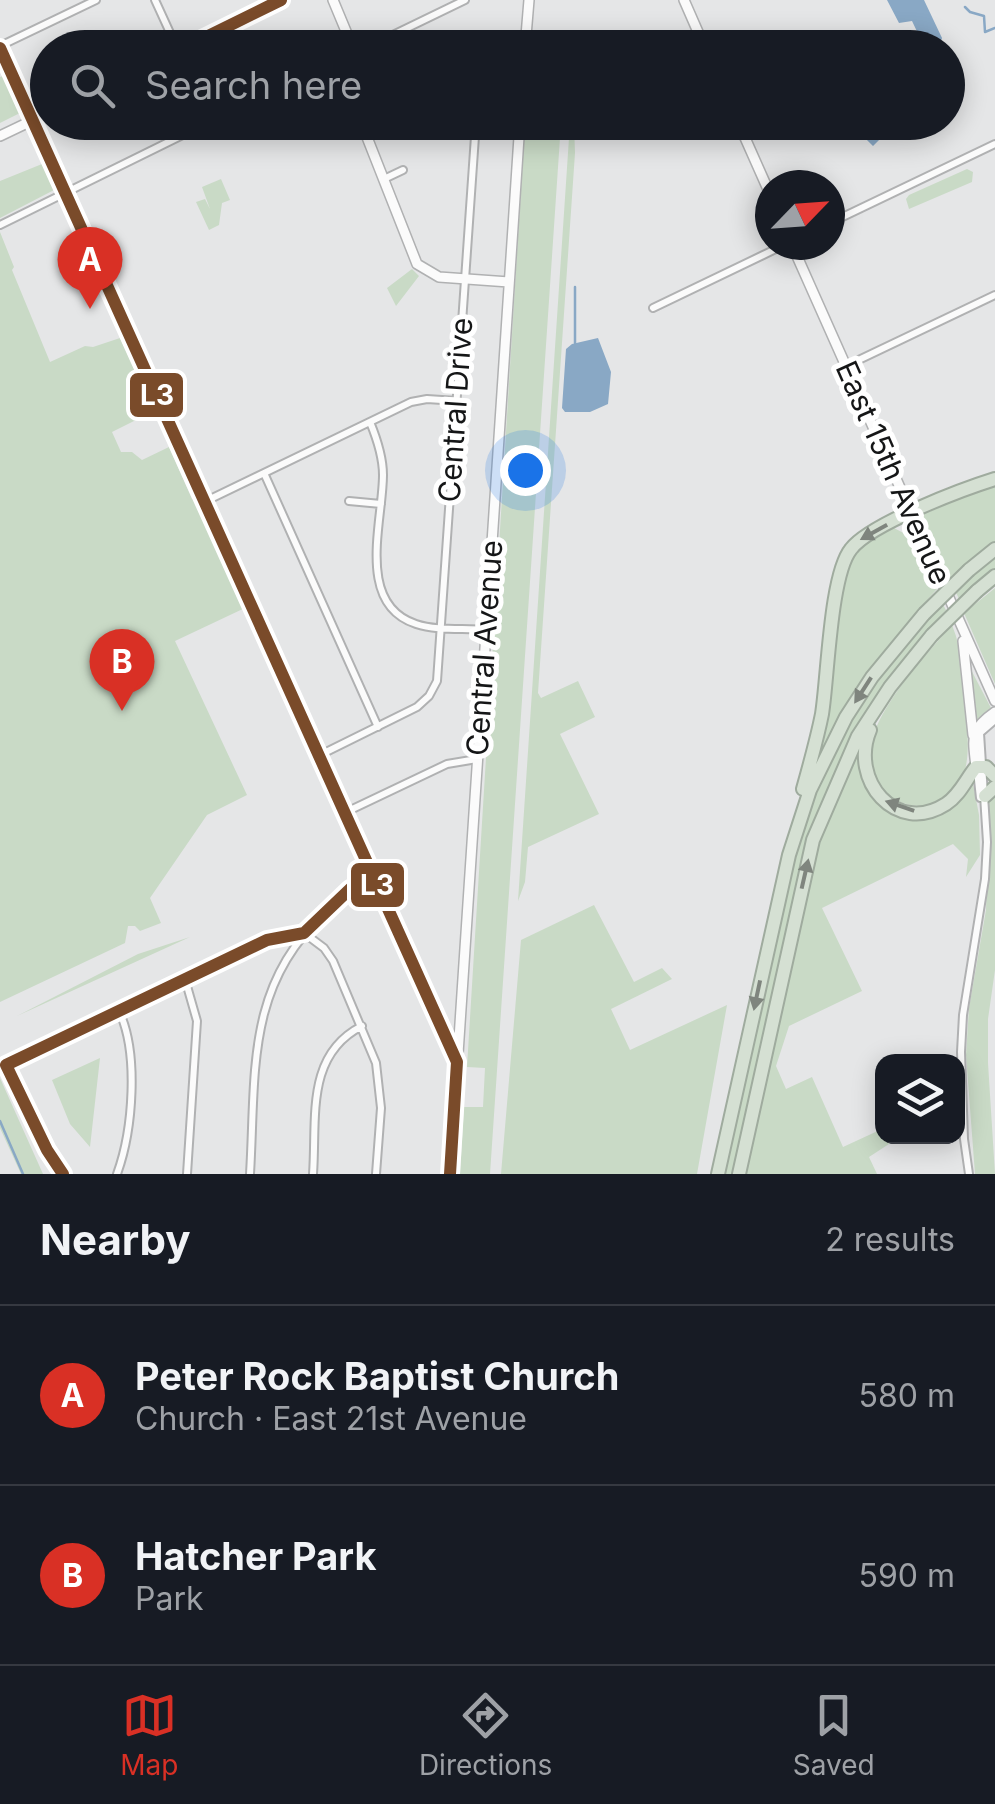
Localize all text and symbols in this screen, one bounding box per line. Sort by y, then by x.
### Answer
search box [30,30,965,140]
icon: search [65,58,120,113]
text: Search here [145,62,362,108]
north arrow [755,170,845,260]
pin: A [58,226,122,309]
street label: Central Drive [431,316,479,504]
street label: East 15th Avenue [829,355,959,590]
line badge: L3 [128,371,185,419]
text: L3 [140,378,174,412]
your location [500,445,551,496]
one-way arrow [859,523,888,540]
street label: Central Avenue [459,539,509,757]
pin: B [90,628,154,711]
one-way arrow [855,677,873,704]
one-way arrow [885,798,915,813]
one-way arrow [798,858,813,889]
line badge: L3 [349,861,406,909]
text: L3 [360,868,394,902]
one-way arrow [749,979,764,1010]
map controls [875,1054,965,1144]
button: layers [875,1054,965,1144]
text: Nearby [40,1214,191,1265]
text: 2 results [825,1220,955,1259]
text: Peter Rock Baptist Church [135,1353,619,1399]
text: A [61,1376,84,1415]
text: 580 m [859,1376,955,1415]
text: Church · East 21st Avenue [135,1399,527,1438]
text: Hatcher Park [135,1533,376,1579]
text: B [62,1556,83,1595]
text: 590 m [858,1556,955,1595]
text: Park [135,1579,204,1618]
tab: Map [120,1688,178,1782]
tab: Directions [419,1688,552,1782]
tab: Saved [793,1688,875,1782]

